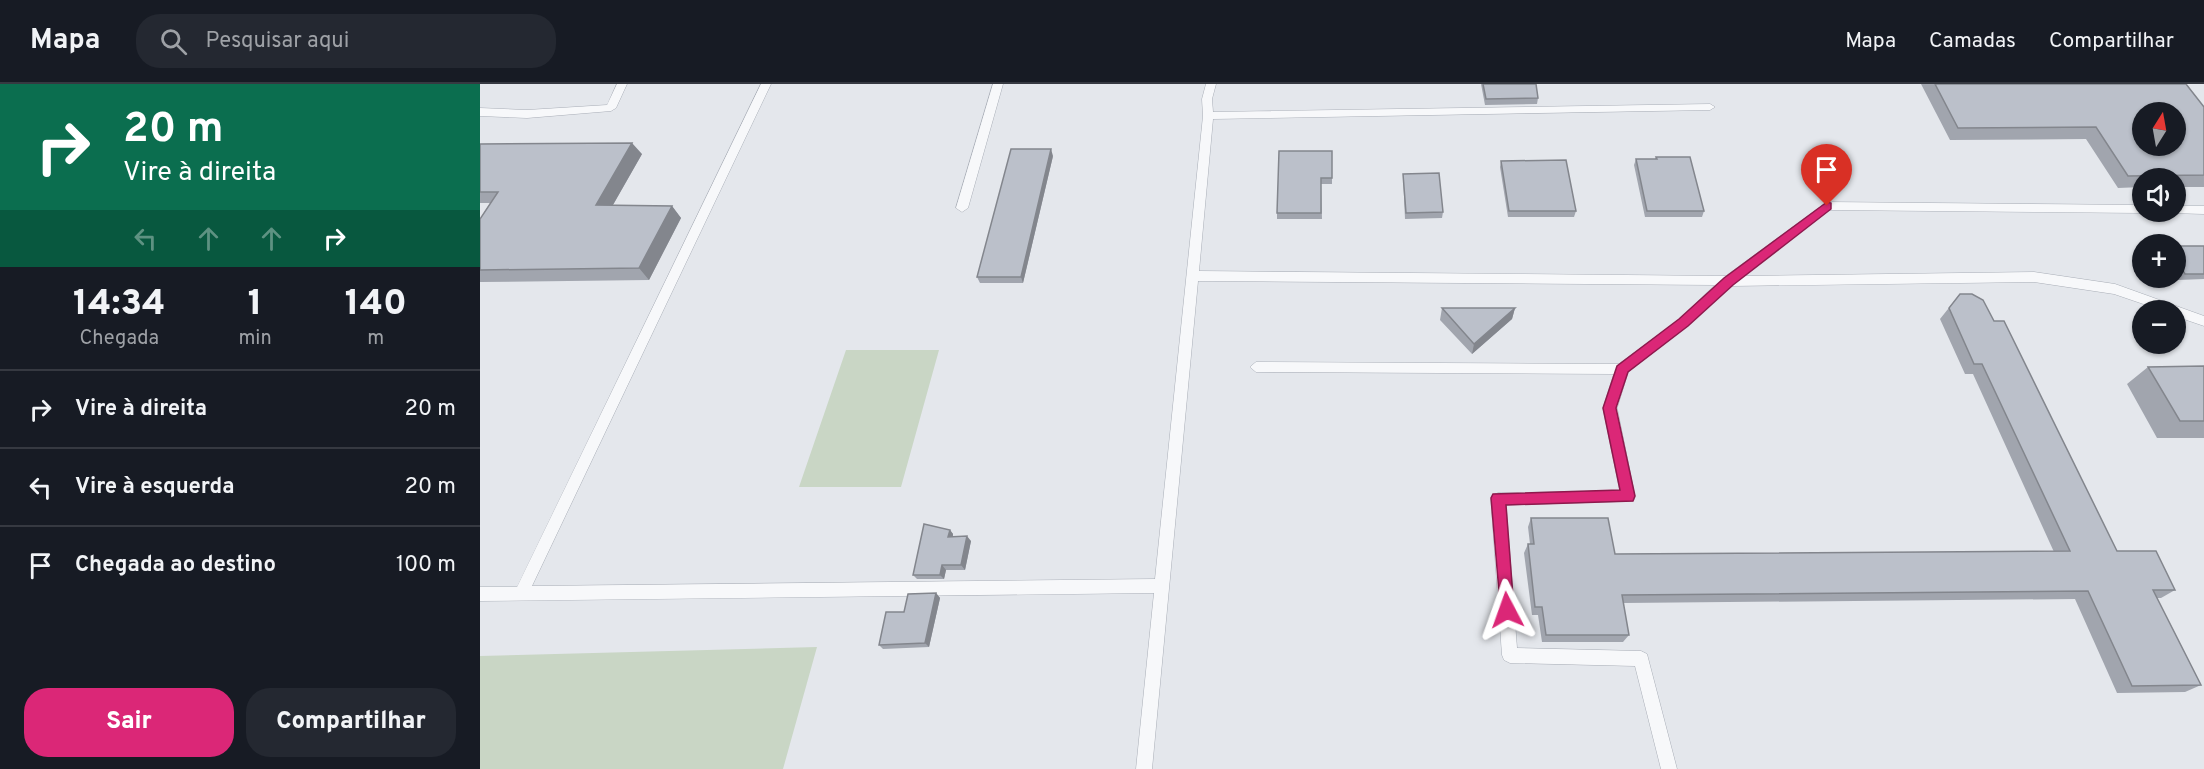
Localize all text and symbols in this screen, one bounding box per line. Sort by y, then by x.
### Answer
search box [136,14,556,68]
text: Mapa [30,23,100,59]
icon: search [157,25,190,58]
text: Pesquisar aqui [205,28,349,55]
text: Mapa [1845,28,1896,55]
text: Camadas [1929,28,2016,55]
text: Compartilhar [2049,28,2174,55]
north arrow [2132,102,2186,156]
map controls [2132,102,2186,354]
text: 20 m [123,104,224,157]
icon: right [24,108,102,186]
pin [1801,144,1852,206]
icon: arrive [1810,153,1843,186]
text: Vire à direita [123,156,276,190]
button: sound [2132,168,2186,222]
icon: left [129,222,162,255]
icon: ahead [192,222,225,255]
icon: ahead [255,222,288,255]
icon: right [318,222,351,255]
button: + [2132,234,2186,288]
text: 14:34 [73,282,165,328]
text: 1 [248,282,262,328]
text: 140 [345,282,407,328]
button: − [2132,300,2186,354]
text: Chegada [79,326,159,352]
text: min [238,326,272,352]
text: m [367,326,384,352]
icon: right [24,393,57,426]
text: Vire à direita [75,396,207,423]
text: 20 m [405,396,456,423]
icon: left [24,471,57,504]
text: Vire à esquerda [75,474,234,501]
text: 20 m [405,474,456,501]
icon: arrive [24,549,57,582]
text: Chegada ao destino [75,552,276,579]
text: 100 m [396,552,456,579]
position arrow [1475,578,1539,642]
button: Sair [24,688,234,757]
button: Compartilhar [246,688,456,757]

